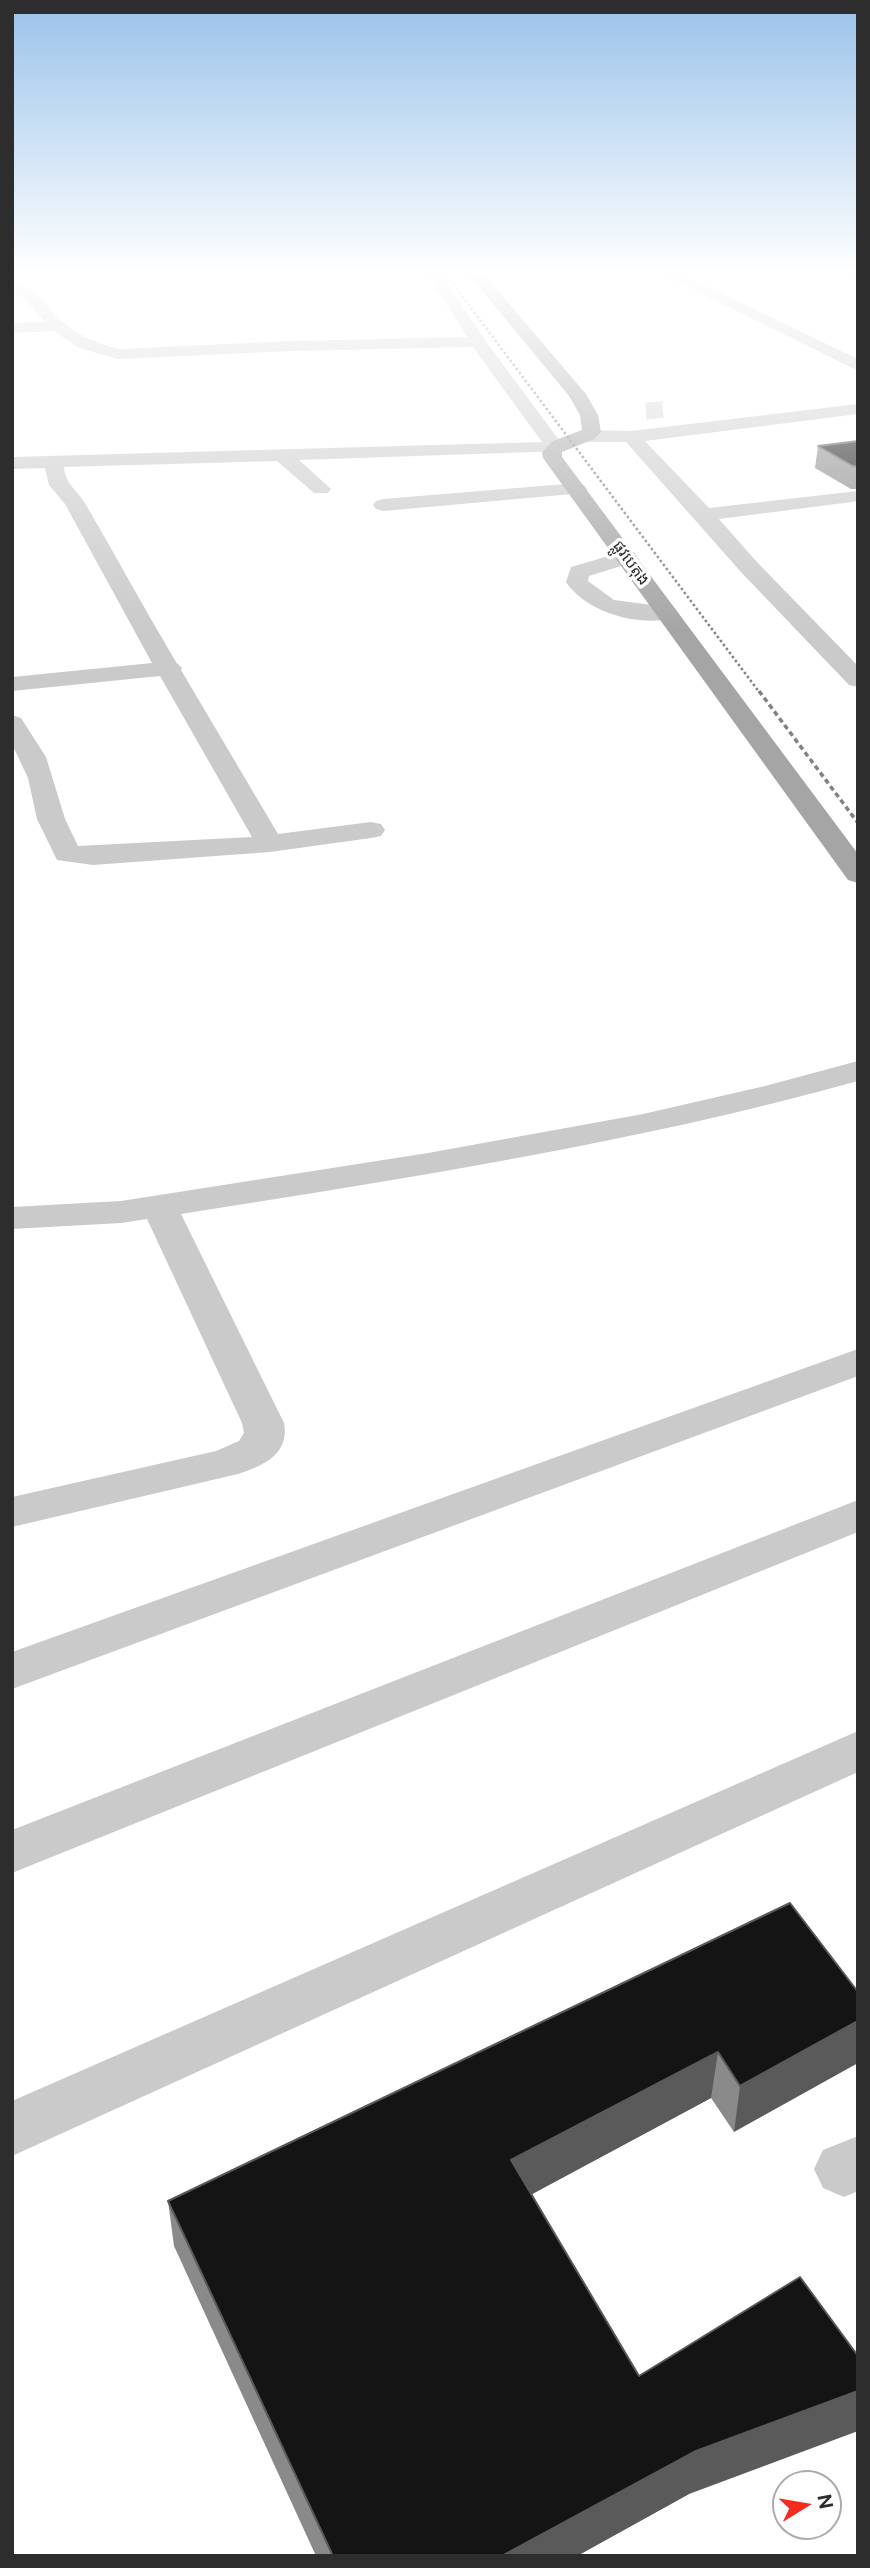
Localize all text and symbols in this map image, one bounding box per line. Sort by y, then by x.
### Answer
street label: ផ្លូវបេតុង [608,537,654,589]
north arrow [772,2470,842,2540]
text: N [813,2492,838,2511]

